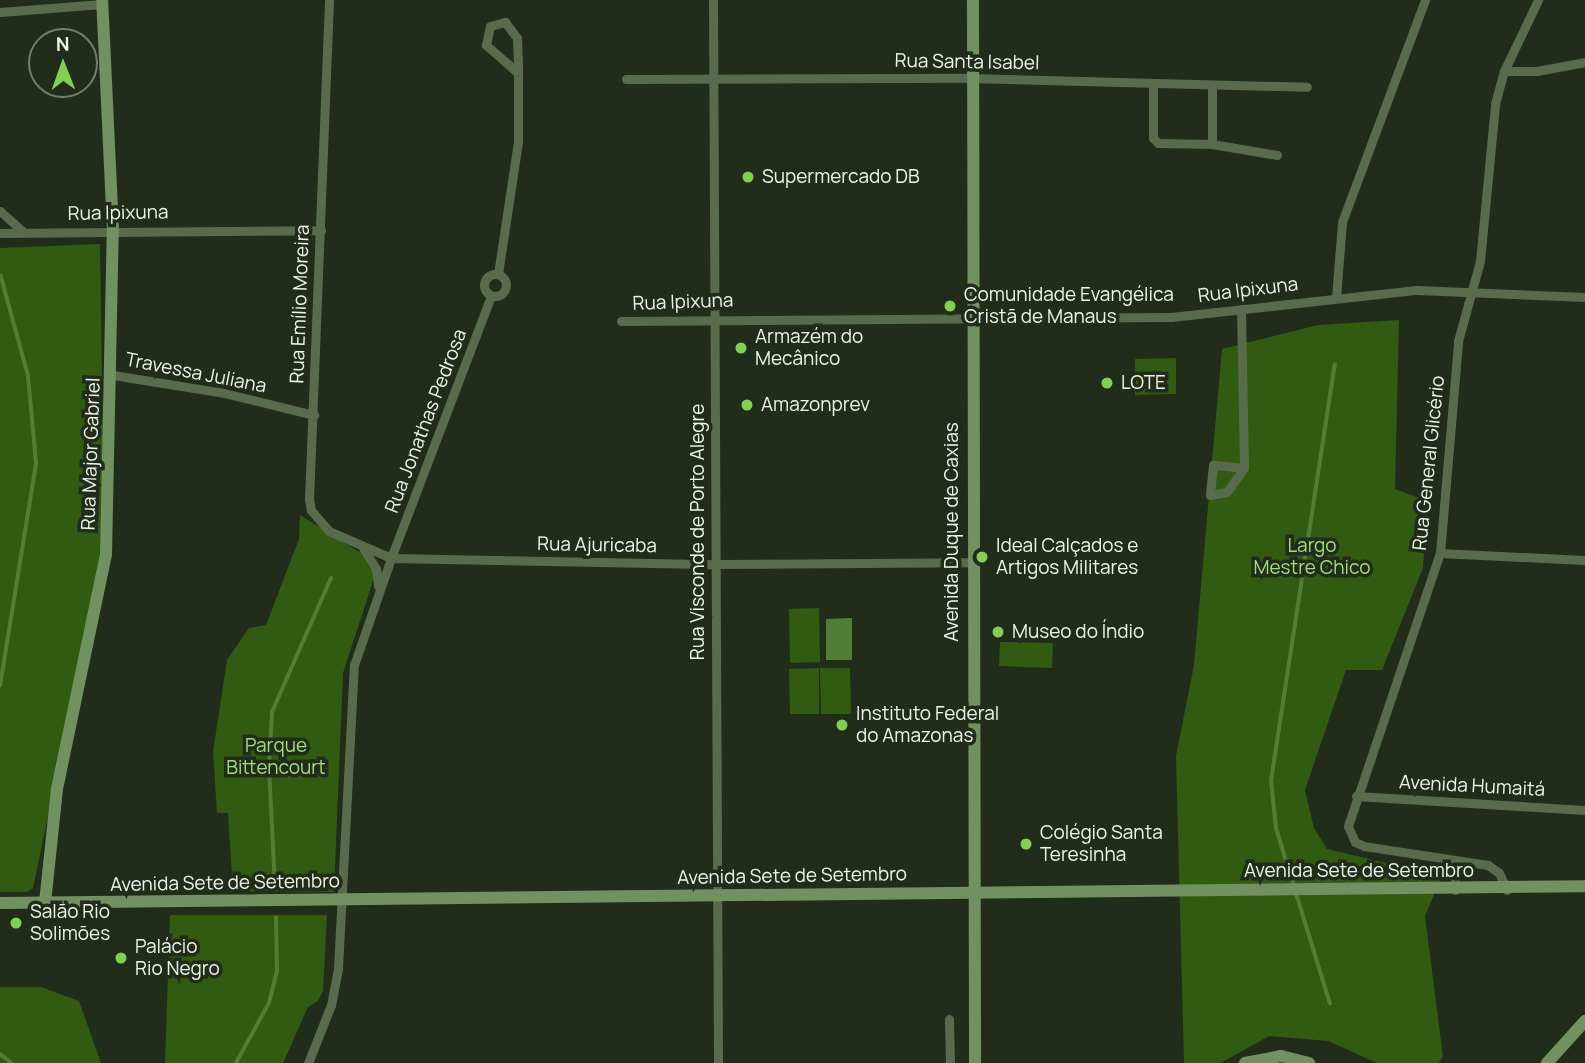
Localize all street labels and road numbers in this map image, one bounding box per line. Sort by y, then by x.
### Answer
street label: Rua Santa Isabel [894,49,1040,75]
street label: Rua Ipixuna [67,201,169,225]
street label: Rua Emílio Moreira [286,224,314,384]
street label: Rua Ipixuna [1197,273,1299,307]
street label: Rua Ipixuna [632,289,734,315]
street label: Rua Jonathas Pedrosa [380,326,472,516]
street label: Travessa Juliana [124,348,268,398]
street label: Rua General Glicério [1408,374,1450,552]
street label: Rua Major Gabriel [77,377,105,531]
street label: Rua Visconde de Porto Alegre [687,404,709,660]
street label: Avenida Duque de Caxias [941,422,963,642]
street label: Rua Ajuricaba [537,533,657,557]
street label: Avenida Humaitá [1398,771,1546,801]
street label: Avenida Sete de Setembro [1244,860,1474,882]
street label: Avenida Sete de Setembro [677,863,907,889]
street label: Avenida Sete de Setembro [110,870,340,896]

